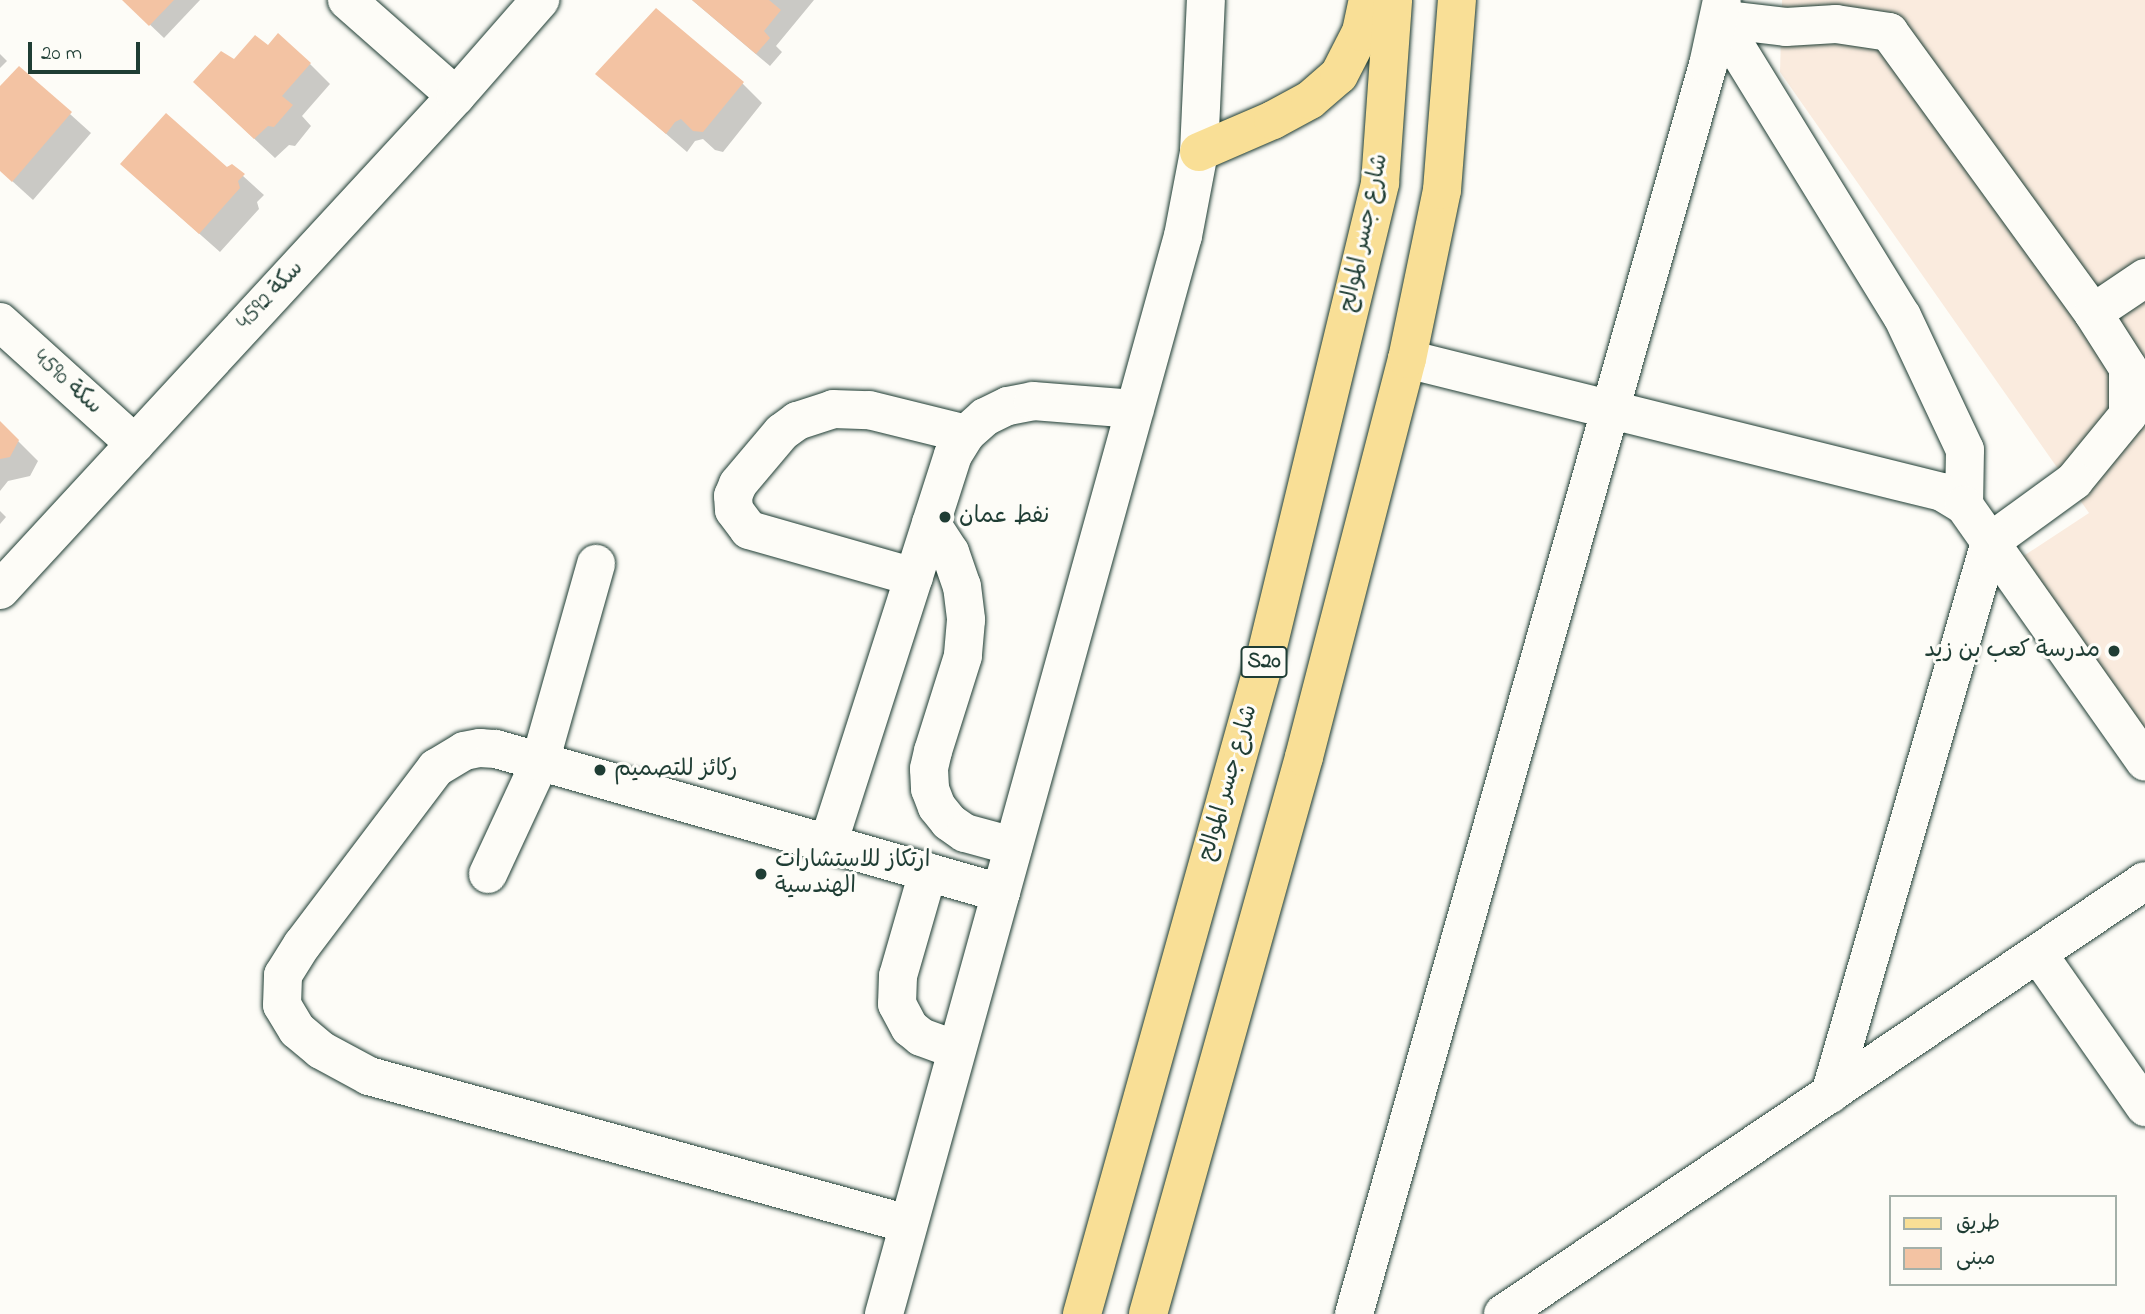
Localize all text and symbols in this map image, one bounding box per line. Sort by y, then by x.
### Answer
scale bar [32,28,144,72]
text: 20 m [41,39,82,69]
street label: شارع جسر الموالح [1335,151,1395,315]
street label: سكة 4592 [232,255,310,337]
street label: سكة 4590 [27,345,107,421]
place label: نفط عمان [959,503,1050,531]
marker: نفط عمان [937,509,953,525]
place label: مدرسة كعب بن زيد [1924,637,2100,665]
marker: مدرسة كعب بن زيد [2106,643,2122,659]
road number: S20 [1240,644,1288,680]
street label: شارع جسر الموالح [1194,702,1264,864]
place label: ركائز للتصميم [614,756,737,784]
marker: ركائز للتصميم [592,762,608,778]
place label: ارتكاز للاستشارات الهندسية [775,847,930,901]
marker: ارتكاز للاستشارات الهندسية [753,866,769,882]
legend [1890,1195,2117,1286]
text: طريق [1956,1209,2000,1239]
text: مبنى [1956,1244,1995,1274]

